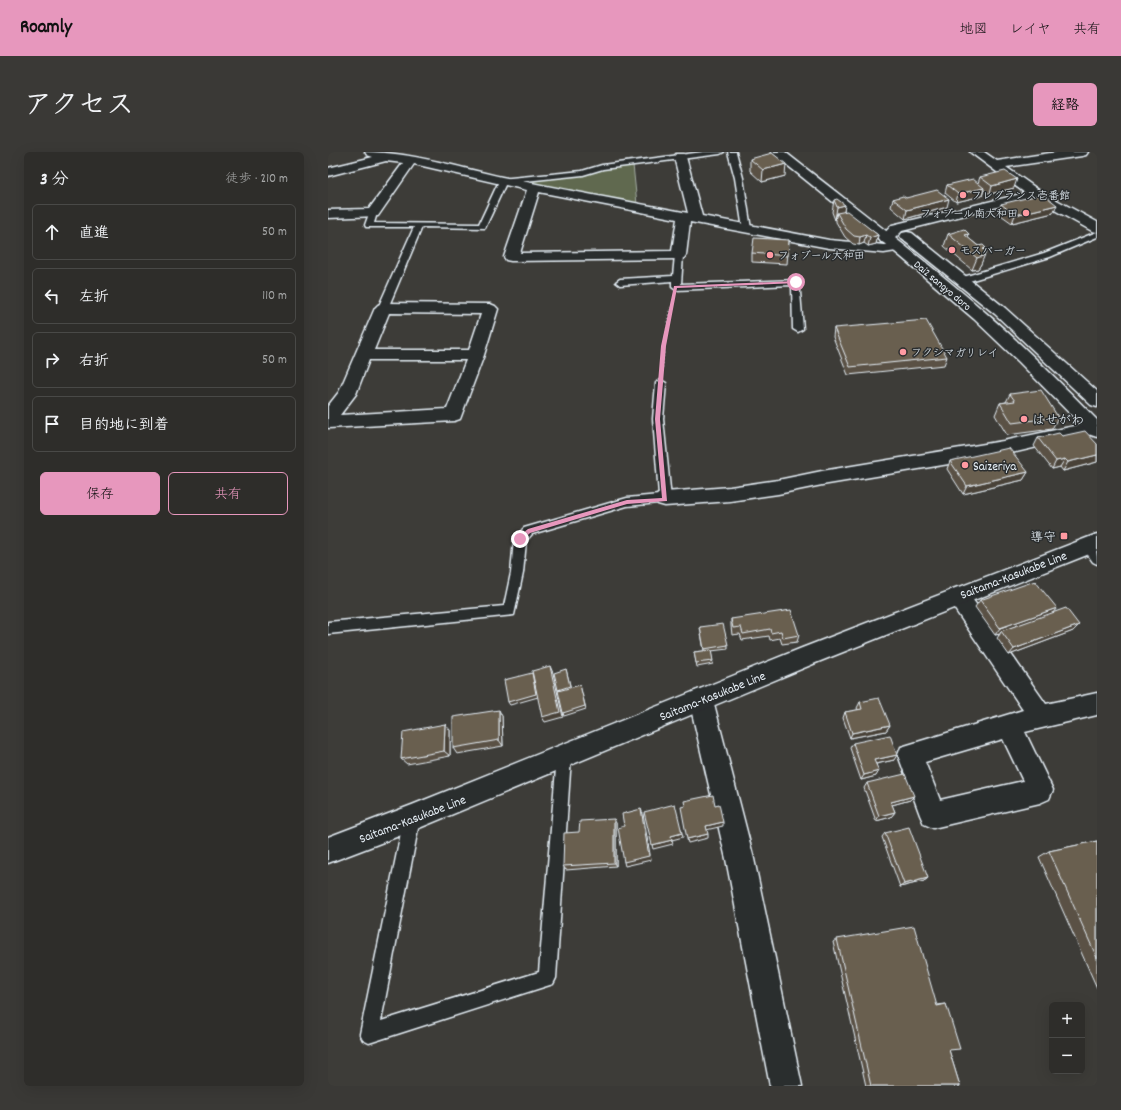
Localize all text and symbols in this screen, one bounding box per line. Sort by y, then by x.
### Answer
text: Roamly [20,15,72,42]
text: 地図 [960,20,988,40]
text: レイヤ [1010,20,1051,40]
text: 共有 [1073,20,1101,40]
button: 経路 [1033,83,1097,126]
text: アクセス [24,88,134,128]
text: 3 分 [40,169,68,193]
text: 徒歩 · 210 m [226,170,288,189]
place label: フレグランス壱番館 [971,189,1070,205]
marker: フレグランス壱番館 [958,190,968,200]
place label: フォブール南大和田 [920,207,1018,223]
marker: フォブール南大和田 [1021,208,1031,218]
icon: ahead [41,221,63,243]
text: 直進 [79,223,109,245]
text: 50 m [262,223,287,242]
place label: モスバーガー [960,244,1026,260]
marker: モスバーガー [947,245,957,255]
place label: フォブール大和田 [778,249,865,265]
marker: フォブール大和田 [765,250,775,260]
street label: Dai2 sangyo doro [909,258,974,315]
route start [787,273,805,291]
icon: left [41,285,63,307]
text: 左折 [79,287,109,309]
text: 110 m [262,287,287,306]
place label: フクシマガリレイ [911,346,998,362]
marker: フクシマガリレイ [898,347,908,357]
icon: right [41,349,63,371]
text: 右折 [79,351,109,373]
text: 50 m [262,351,287,370]
place label: はせがわ [1032,412,1084,431]
icon: arrive [41,413,63,435]
marker: はせがわ [1019,414,1029,424]
text: 目的地に到着 [79,415,169,437]
place label: Saizeriya [973,458,1017,477]
marker: Saizeriya [960,460,970,470]
button: 保存 [40,472,160,515]
button: 共有 [168,472,288,515]
place label: 導守 [1030,529,1056,548]
route end [511,530,529,548]
marker: 導守 [1059,531,1069,541]
street label: Saitama-Kasukabe Line [958,547,1070,605]
street label: Saitama-Kasukabe Line [657,667,769,727]
street label: Saitama-Kasukabe Line [357,791,469,849]
map controls [1049,1002,1085,1074]
button: + [1049,1002,1085,1038]
button: − [1049,1038,1085,1074]

